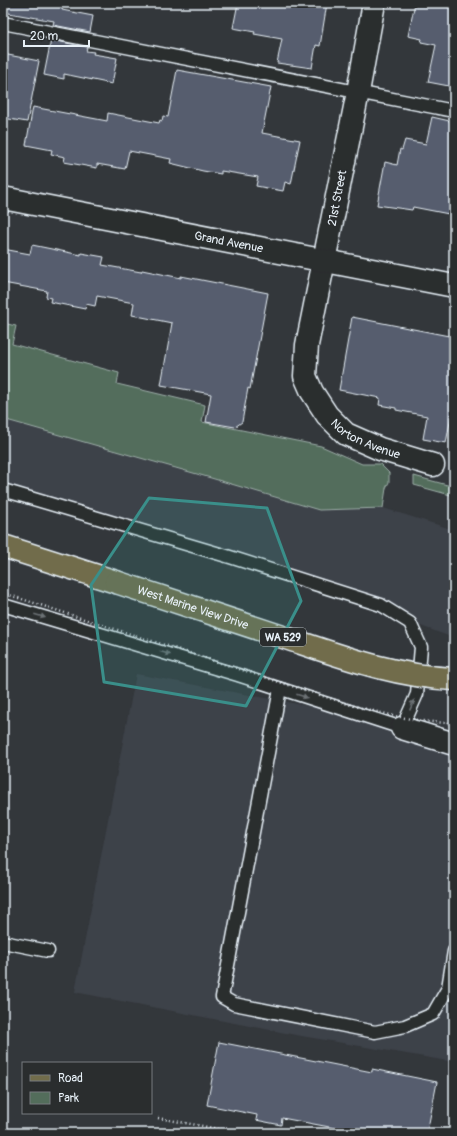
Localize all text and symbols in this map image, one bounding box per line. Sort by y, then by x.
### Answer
scale bar [24,22,89,48]
text: 20 m [30,29,59,44]
street label: 21st Street [325,169,350,227]
street label: Grand Avenue [193,228,264,257]
street label: Norton Avenue [327,416,402,463]
street label: West Marine View Drive [135,583,250,633]
one-way arrow [35,613,47,619]
road number: WA 529 [260,628,306,646]
one-way arrow [159,650,171,656]
one-way arrow [297,693,309,699]
one-way arrow [409,700,415,711]
legend [22,1062,152,1114]
text: Road [58,1071,83,1086]
text: Park [58,1091,79,1106]

